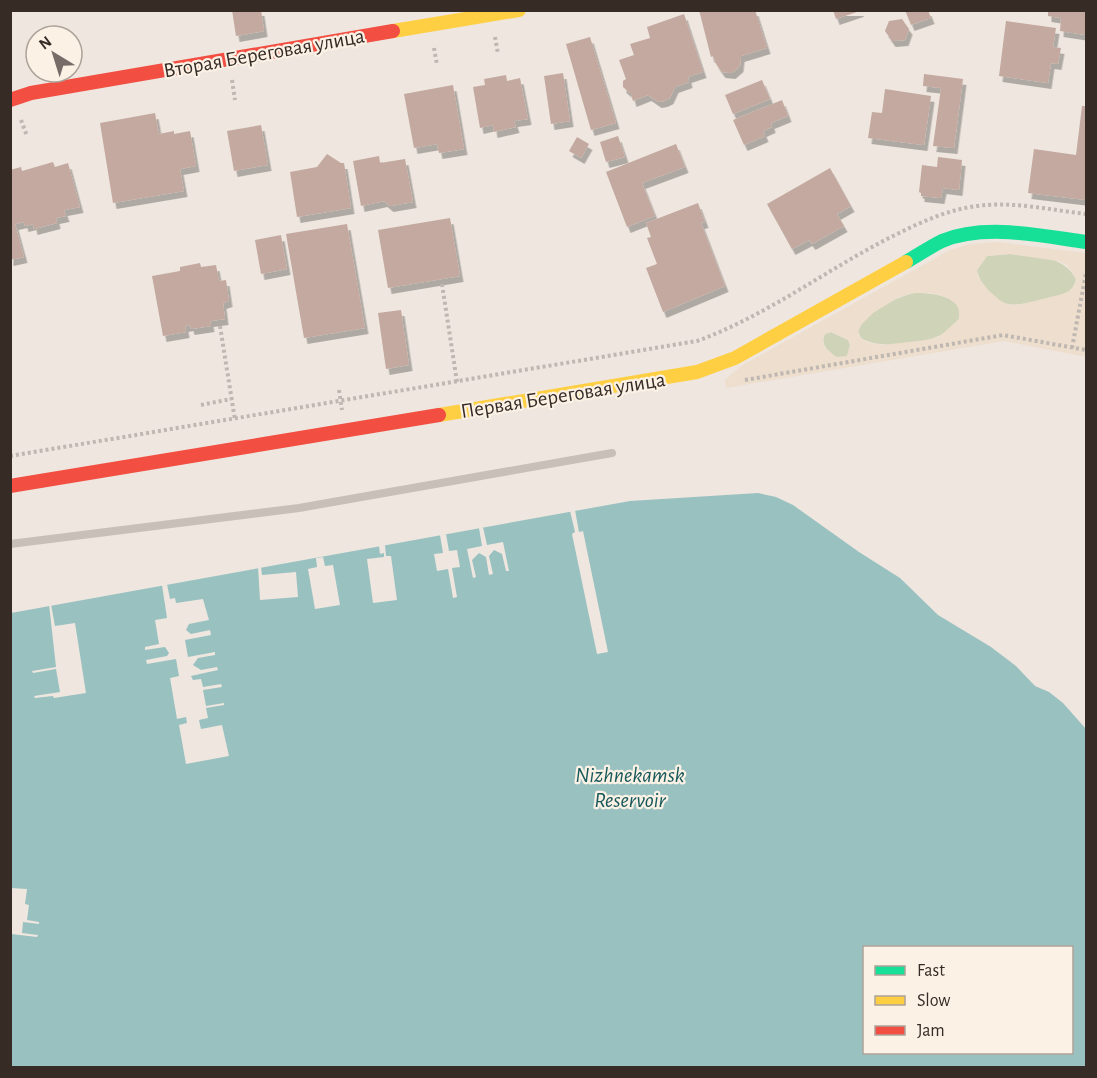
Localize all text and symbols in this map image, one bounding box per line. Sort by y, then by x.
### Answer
north arrow [24,24,84,84]
street label: Вторая Береговая улица [162,25,367,82]
text: N [36,33,55,53]
street label: Первая Береговая улица [459,369,667,422]
water label: Nizhnekamsk Reservoir [575,764,685,811]
legend [863,946,1073,1054]
text: Fast [917,962,945,980]
text: Slow [917,992,950,1010]
text: Jam [917,1022,945,1040]

